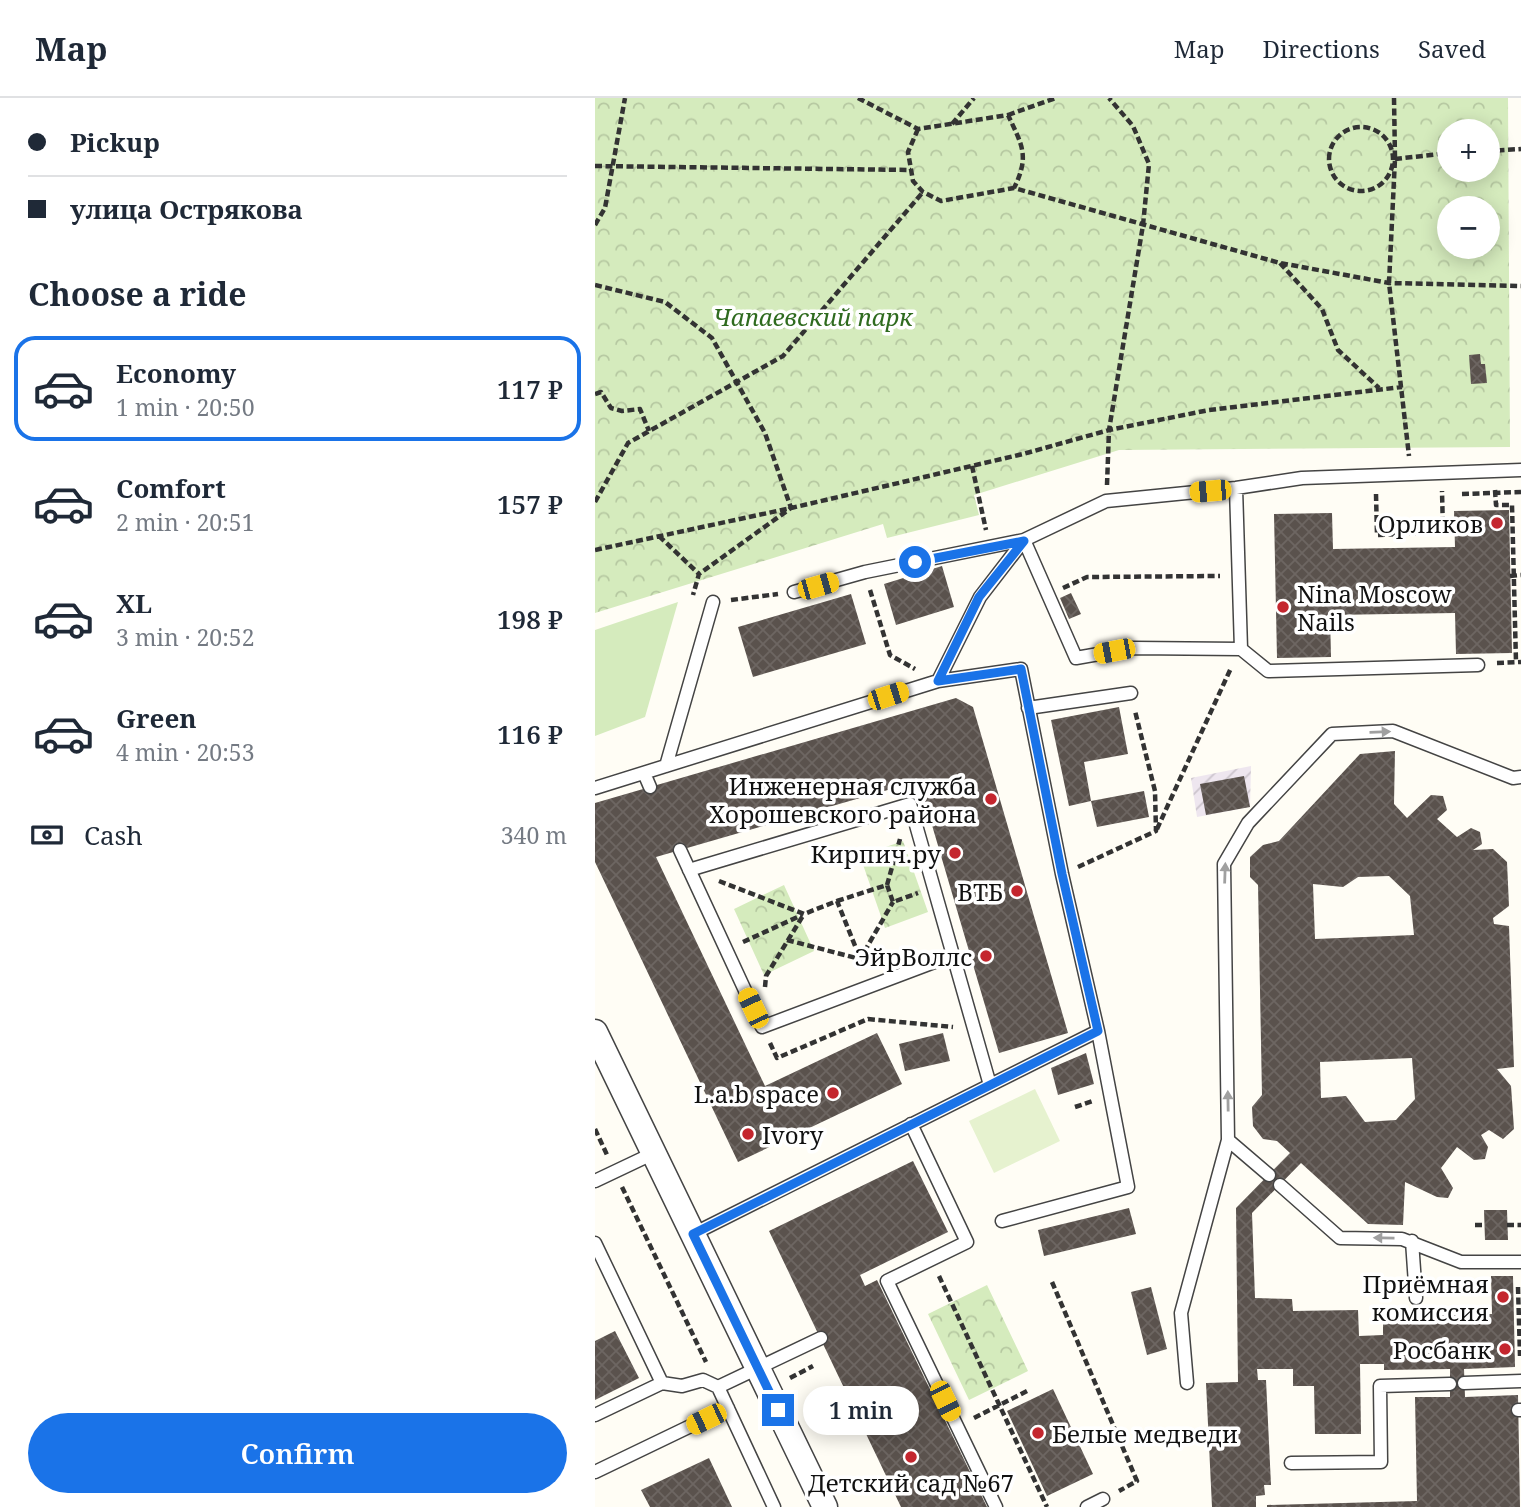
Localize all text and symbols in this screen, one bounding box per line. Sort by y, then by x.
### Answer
text: Map [35,26,108,71]
text: Map [1174,32,1225,65]
text: Directions [1263,32,1380,65]
text: Saved [1418,32,1486,65]
map controls [1437,119,1500,259]
button: + [1437,119,1500,182]
text: Pickup [70,124,160,160]
text: улица Острякова [70,191,303,227]
button: − [1437,196,1500,259]
text: Choose a ride [28,272,247,315]
park label: Чапаевский парк [713,300,914,333]
text: Economy [116,355,236,391]
icon: car [32,357,95,420]
text: 117 ₽ [497,371,563,407]
text: 1 min · 20:50 [116,391,254,423]
text: Comfort [116,470,226,506]
icon: car [32,472,95,535]
car [1189,479,1232,503]
text: 157 ₽ [497,486,563,522]
text: 2 min · 20:51 [116,506,254,538]
place label: Орликов [1378,507,1483,540]
marker: Орликов [1489,515,1505,531]
route start [899,546,931,578]
car [795,570,842,602]
place label: Nina Moscow Nails [1297,577,1452,638]
text: XL [116,585,152,621]
icon: car [32,587,95,650]
marker: Nina Moscow Nails [1275,599,1291,615]
text: 198 ₽ [497,601,563,637]
text: 3 min · 20:52 [116,621,254,653]
car [1092,637,1137,665]
car [865,680,912,712]
text: Green [116,700,197,736]
icon: car [32,702,95,765]
text: 116 ₽ [497,716,563,752]
one-way arrow [1369,726,1391,737]
text: 4 min · 20:53 [116,736,254,768]
place label: Инженерная служба Хорошевского района [709,769,977,830]
marker: Инженерная служба Хорошевского района [983,791,999,807]
icon: cash [28,816,66,854]
text: Cash [84,817,143,853]
text: 340 m [501,819,567,851]
place label: Кирпич.ру [810,837,941,870]
marker: Кирпич.ру [947,845,963,861]
one-way arrow [1219,862,1230,884]
place label: ВТБ [957,875,1003,908]
marker: ВТБ [1009,883,1025,899]
place label: ЭйрВоллс [855,940,972,973]
marker: ЭйрВоллс [978,948,994,964]
car [735,985,772,1031]
place label: L.a.b space [694,1077,819,1110]
marker: L.a.b space [825,1085,841,1101]
one-way arrow [1222,1089,1233,1111]
place label: Ivory [762,1118,824,1151]
marker: Ivory [740,1126,756,1142]
one-way arrow [1373,1232,1395,1244]
place label: Приёмная комиссия [1363,1267,1489,1328]
marker: Приёмная комиссия [1495,1289,1511,1305]
place label: Росбанк [1393,1333,1492,1366]
marker: Росбанк [1497,1341,1513,1357]
car [927,1378,964,1424]
callout: 1 min [803,1386,918,1434]
route end [762,1394,794,1426]
text: 1 min [829,1394,893,1426]
car [683,1400,730,1438]
button: Confirm [28,1413,567,1493]
place label: Белые медведи [1052,1417,1238,1450]
marker: Белые медведи [1030,1425,1046,1441]
marker: Детский сад №67 [903,1449,919,1465]
place label: Детский сад №67 [808,1466,1014,1499]

